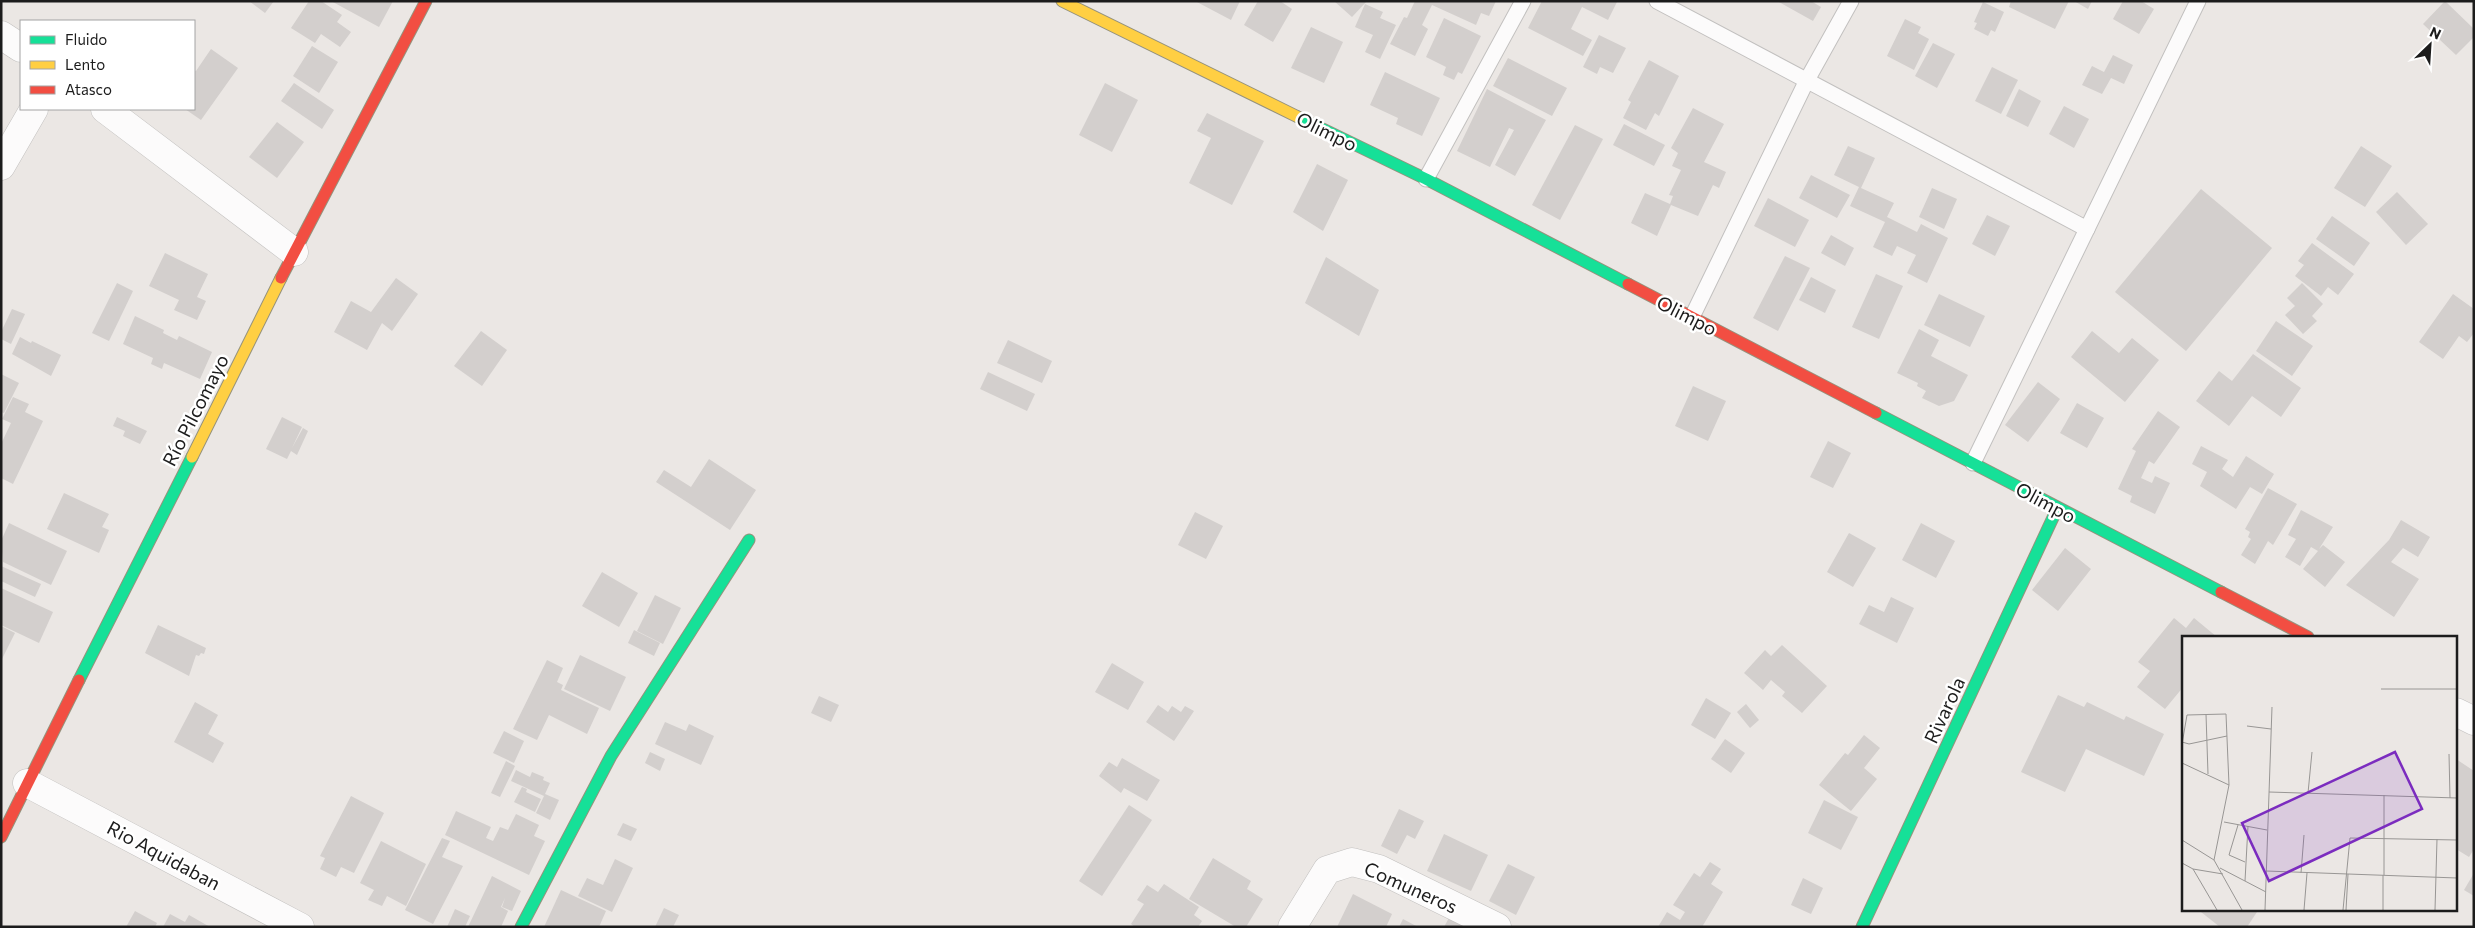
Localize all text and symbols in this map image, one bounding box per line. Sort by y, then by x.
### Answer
legend [20,20,195,110]
north arrow [2405,20,2455,70]
text: N [2427,23,2444,43]
text: Fluido [65,30,107,48]
text: Lento [65,55,105,73]
text: Atasco [65,80,112,98]
street label: Olimpo [1293,107,1361,155]
street label: Olimpo [1653,290,1721,340]
street label: Río Pilcomayo [157,350,233,470]
street label: Olimpo [2012,477,2080,527]
inset map [2182,636,2458,910]
street label: Rivarola [1919,673,1969,747]
street label: Rio Aquidaban [103,816,225,894]
street label: Comuneros [1361,856,1461,918]

